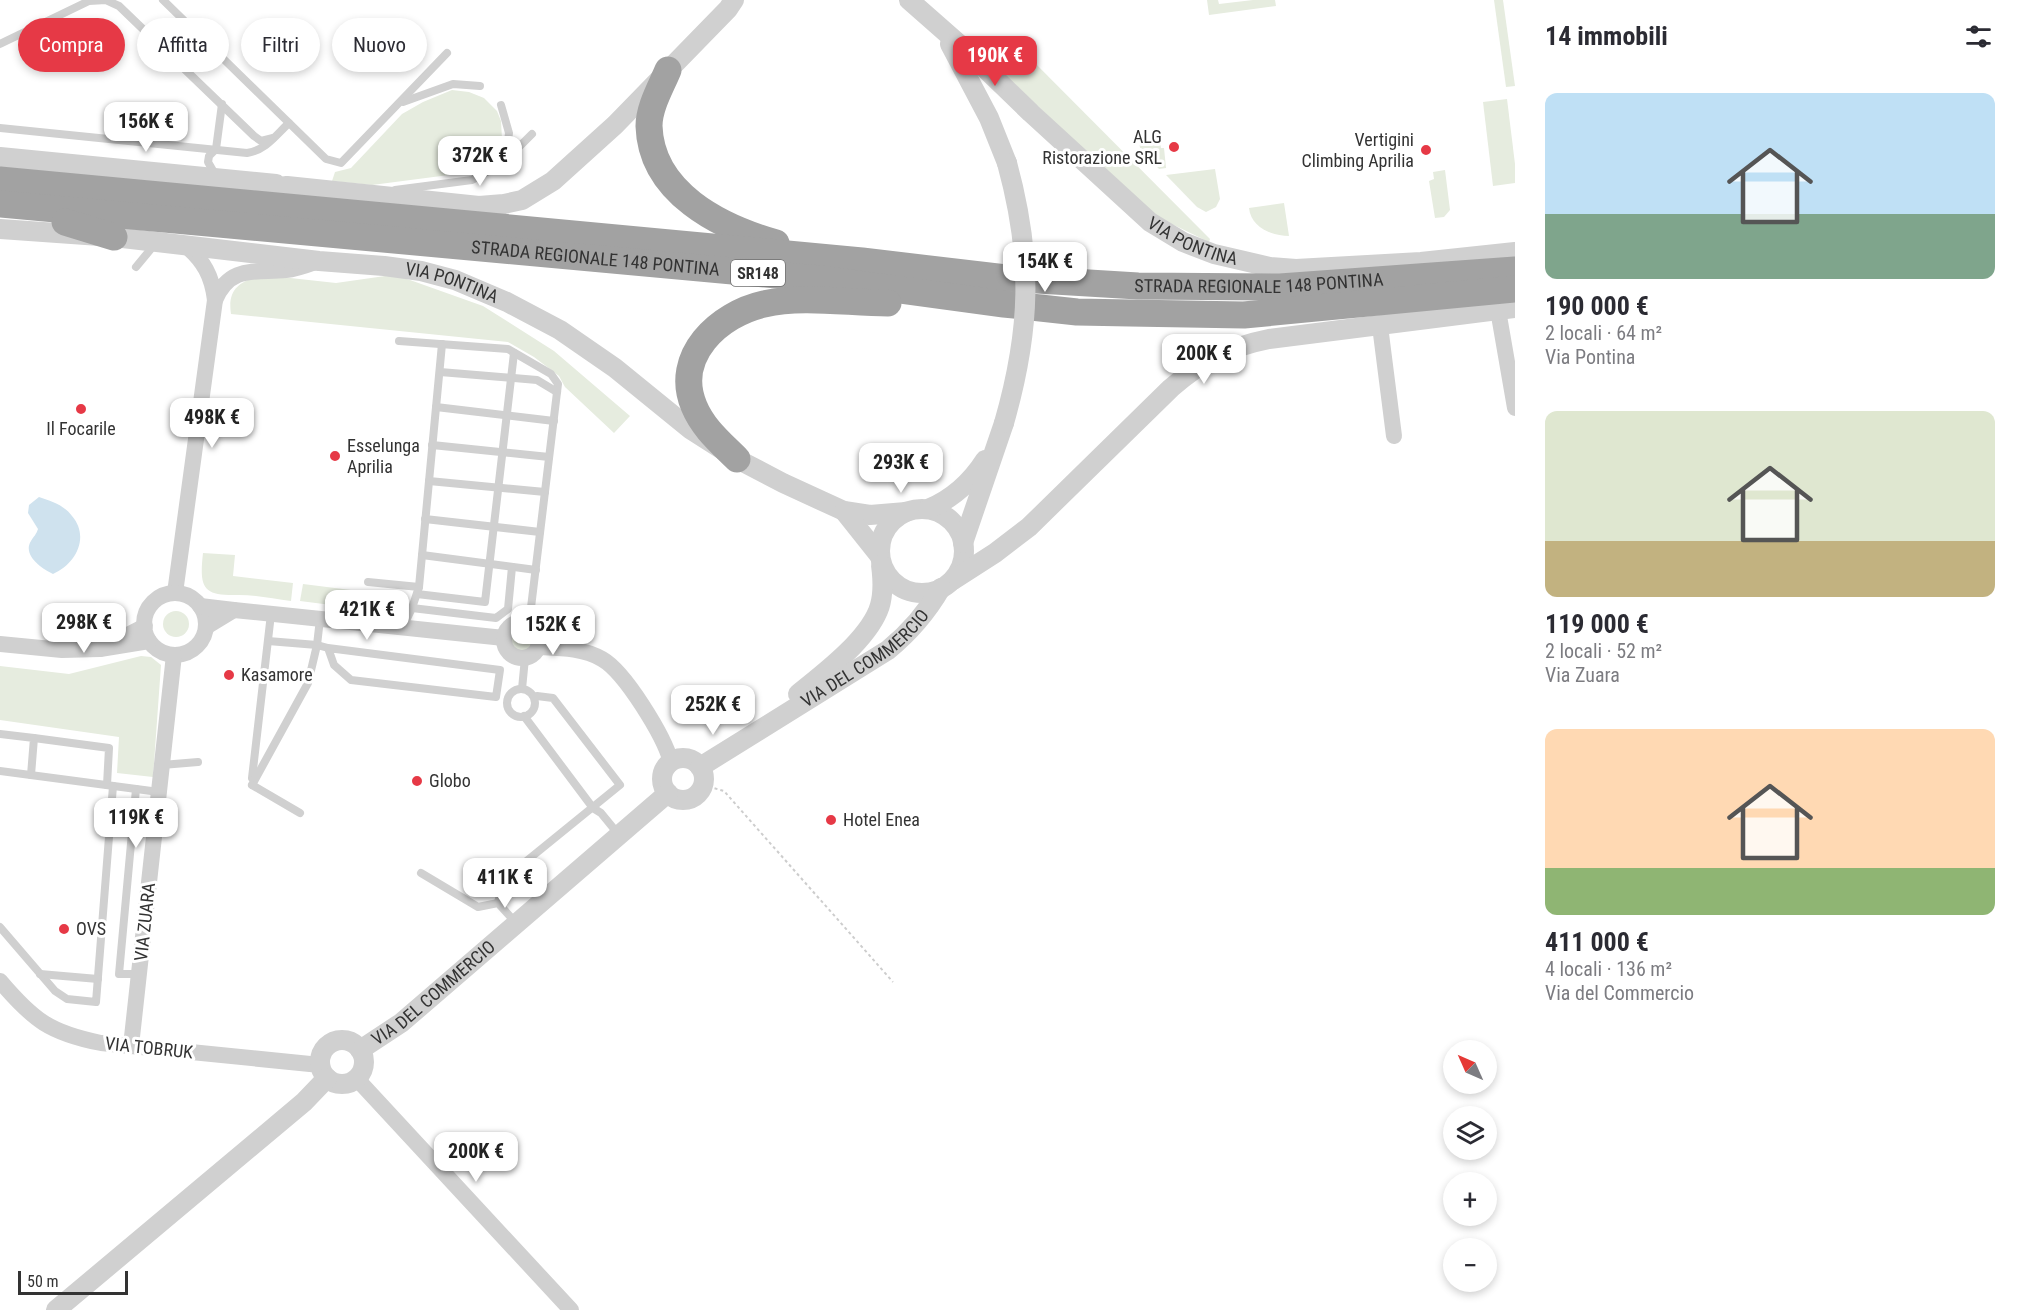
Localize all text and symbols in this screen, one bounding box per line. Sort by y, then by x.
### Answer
chip: Compra [18,18,125,72]
chip: Affitta [137,18,229,72]
chip: Filtri [241,18,320,72]
chip: Nuovo [332,18,427,72]
icon: filters [1962,20,1995,53]
text: 14 immobili [1545,21,1668,51]
pin: 190K € [946,36,1044,87]
text: 190K € [967,43,1023,67]
pin: 156K € [97,102,195,153]
text: 156K € [118,109,174,133]
place label: ALG Ristorazione SRL [1042,126,1162,168]
place label: Vertigini Climbing Aprilia [1301,129,1414,171]
icon: home [1716,132,1824,240]
pin: 372K € [431,136,529,187]
marker: ALG Ristorazione SRL [1167,140,1181,154]
text: 372K € [452,143,508,167]
marker: Vertigini Climbing Aprilia [1419,143,1433,157]
street label: VIA PONTINA [1144,212,1240,269]
street label: STRADA REGIONALE 148 PONTINA [470,236,721,280]
pin: 154K € [996,242,1094,293]
text: 154K € [1017,249,1073,273]
street label: VIA PONTINA [404,258,502,307]
road number: SR148 [731,260,785,286]
street label: STRADA REGIONALE 148 PONTINA [1134,269,1385,297]
text: 190 000 € [1545,291,1649,321]
text: 2 locali · 64 m² [1545,321,1662,345]
pin: 200K € [1155,334,1253,385]
text: 200K € [1176,341,1232,365]
text: Via Pontina [1545,345,1635,369]
pin: 498K € [163,398,261,449]
marker: Il Focarile [74,402,88,416]
text: 498K € [184,405,240,429]
place label: Il Focarile [46,418,116,439]
place label: Esselunga Aprilia [347,435,420,477]
pin: 293K € [852,443,950,494]
marker: Esselunga Aprilia [328,449,342,463]
text: 293K € [873,450,929,474]
icon: home [1716,450,1824,558]
pin: 421K € [318,590,416,641]
text: 421K € [339,597,395,621]
pin: 298K € [35,603,133,654]
pin: 152K € [504,605,602,656]
street label: VIA DEL COMMERCIO [797,605,933,711]
text: 119 000 € [1545,609,1649,639]
text: 298K € [56,610,112,634]
text: 152K € [525,612,581,636]
text: 2 locali · 52 m² [1545,639,1662,663]
text: Via Zuara [1545,663,1620,687]
place label: Kasamore [241,664,313,685]
marker: Kasamore [222,668,236,682]
pin: 252K € [664,685,762,736]
text: 252K € [685,692,741,716]
icon: home [1716,768,1824,876]
place label: Globo [429,770,471,791]
marker: Globo [410,774,424,788]
pin: 119K € [87,798,185,849]
text: 119K € [108,805,164,829]
place label: Hotel Enea [843,809,920,830]
marker: Hotel Enea [824,813,838,827]
pin: 411K € [456,858,554,909]
text: 411K € [477,865,533,889]
street label: VIA ZUARA [130,881,159,962]
place label: OVS [76,918,106,939]
marker: OVS [57,922,71,936]
text: 411 000 € [1545,927,1649,957]
street label: VIA DEL COMMERCIO [367,936,499,1049]
text: 4 locali · 136 m² [1545,957,1672,981]
text: Via del Commercio [1545,981,1694,1005]
street label: VIA TOBRUK [104,1032,194,1063]
north arrow [1443,1040,1497,1094]
map controls [1443,1040,1497,1292]
button: layers [1443,1106,1497,1160]
pin: 200K € [427,1132,525,1183]
text: 200K € [448,1139,504,1163]
button: + [1443,1172,1497,1226]
button: − [1443,1238,1497,1292]
scale bar [18,1268,128,1296]
text: 50 m [27,1272,59,1291]

